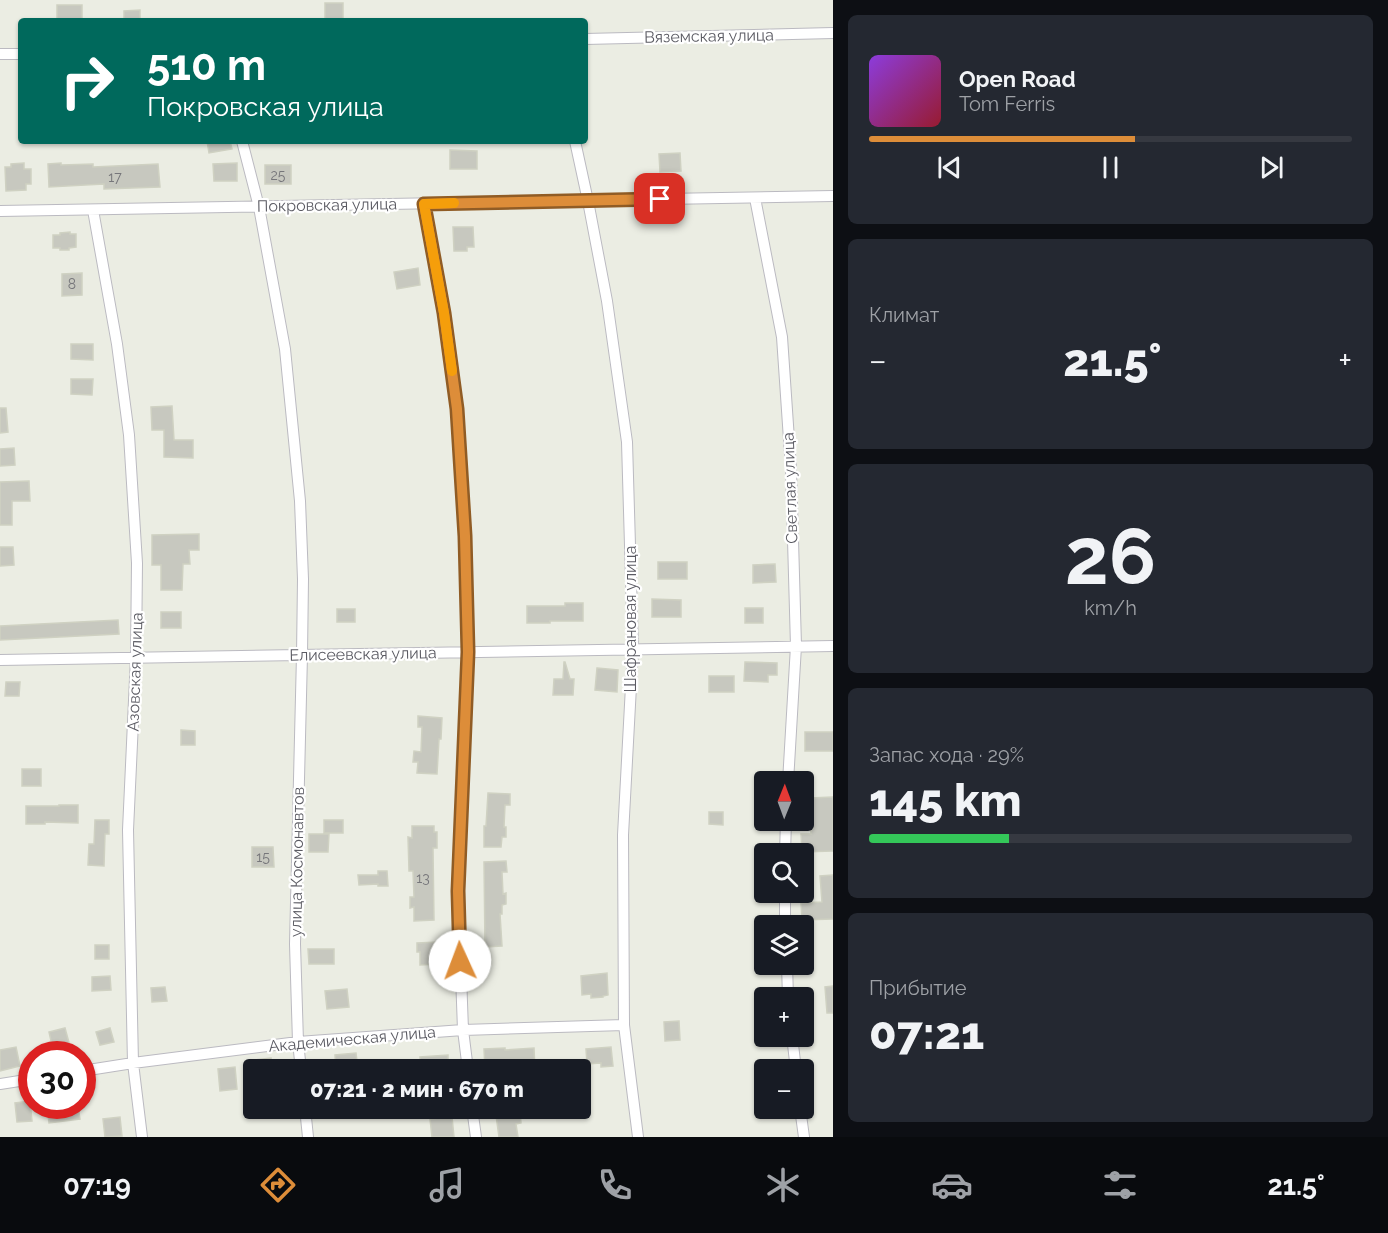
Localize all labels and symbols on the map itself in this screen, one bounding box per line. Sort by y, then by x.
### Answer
street label: Вяземская улица [644,25,774,47]
house number: 25 [271,167,286,183]
house number: 17 [108,169,122,185]
pin [634,173,685,224]
street label: Покровская улица [257,194,397,216]
house number: 8 [68,276,76,292]
street label: Светлая улица [779,432,801,544]
street label: Шафрановая улица [621,545,640,693]
street label: Азовская улица [123,612,147,732]
street label: Елисеевская улица [289,643,437,665]
north arrow [754,771,814,831]
street label: улица Космонавтов [286,787,308,937]
house number: 15 [256,849,270,865]
house number: 13 [416,870,430,886]
position arrow [428,929,492,993]
street label: Академическая улица [268,1022,436,1056]
speed limit sign: 30 [18,1041,96,1119]

